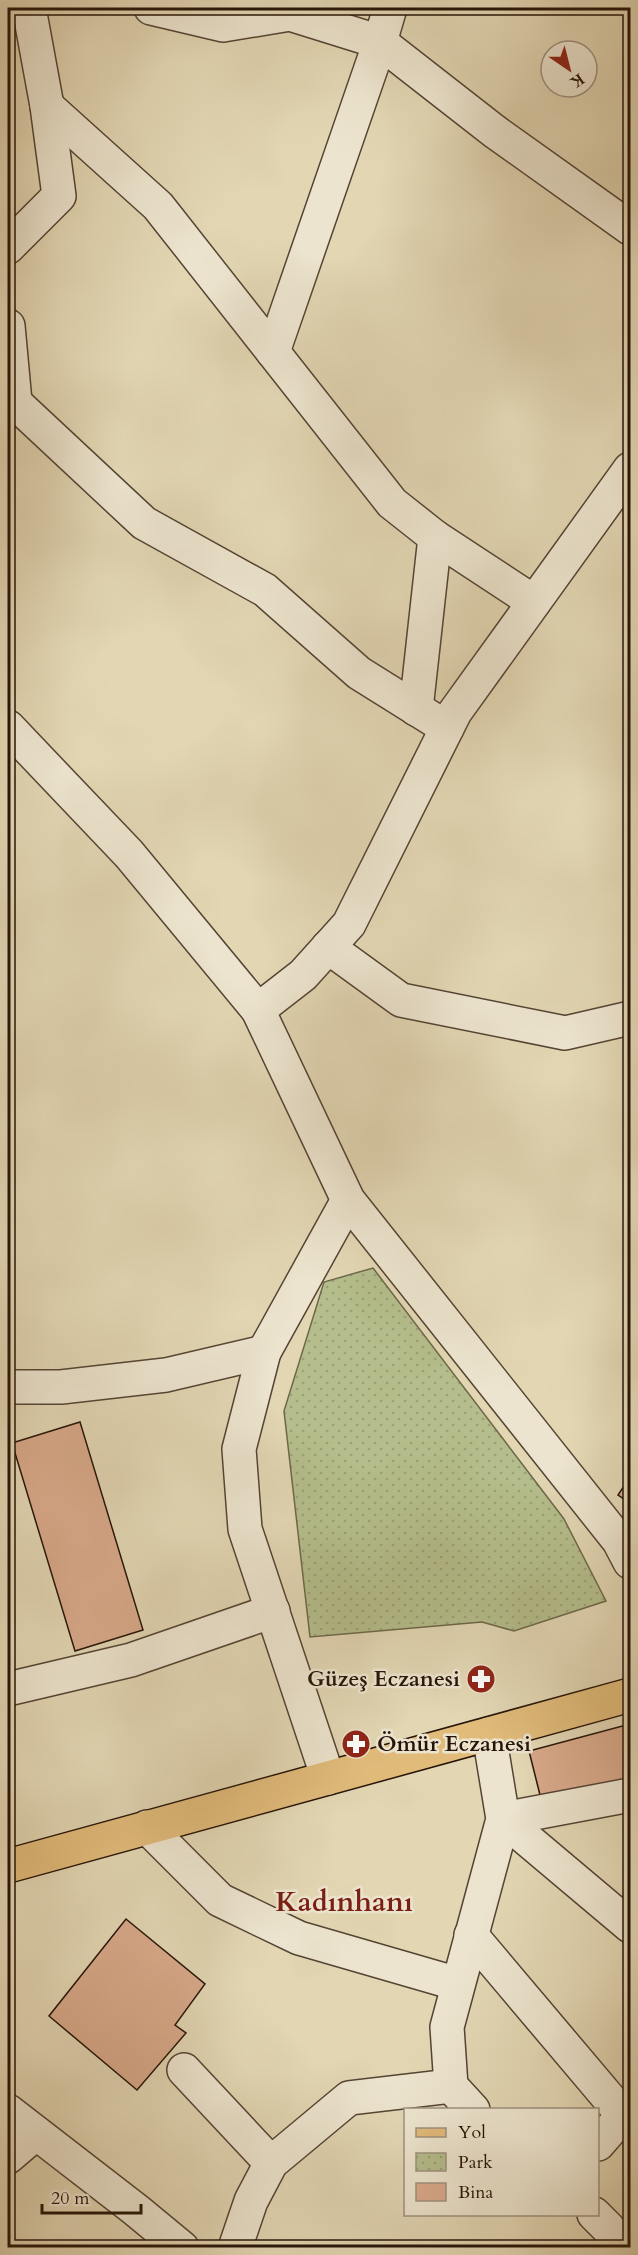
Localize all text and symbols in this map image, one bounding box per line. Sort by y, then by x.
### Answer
north arrow [539,39,599,99]
text: K [565,68,589,93]
pharmacy icon: Güzeş Eczanesi [465,1663,497,1695]
place label: Güzeş Eczanesi [307,1664,460,1694]
pharmacy icon: Ömür Eczanesi [340,1728,372,1760]
place label: Ömür Eczanesi [377,1729,531,1759]
district label: Kadınhanı [275,1883,413,1921]
legend [404,2108,599,2216]
text: Yol [458,2120,486,2145]
text: Park [458,2150,493,2175]
scale bar [42,2177,141,2215]
text: Bina [458,2180,494,2205]
text: 20 m [51,2186,90,2211]

